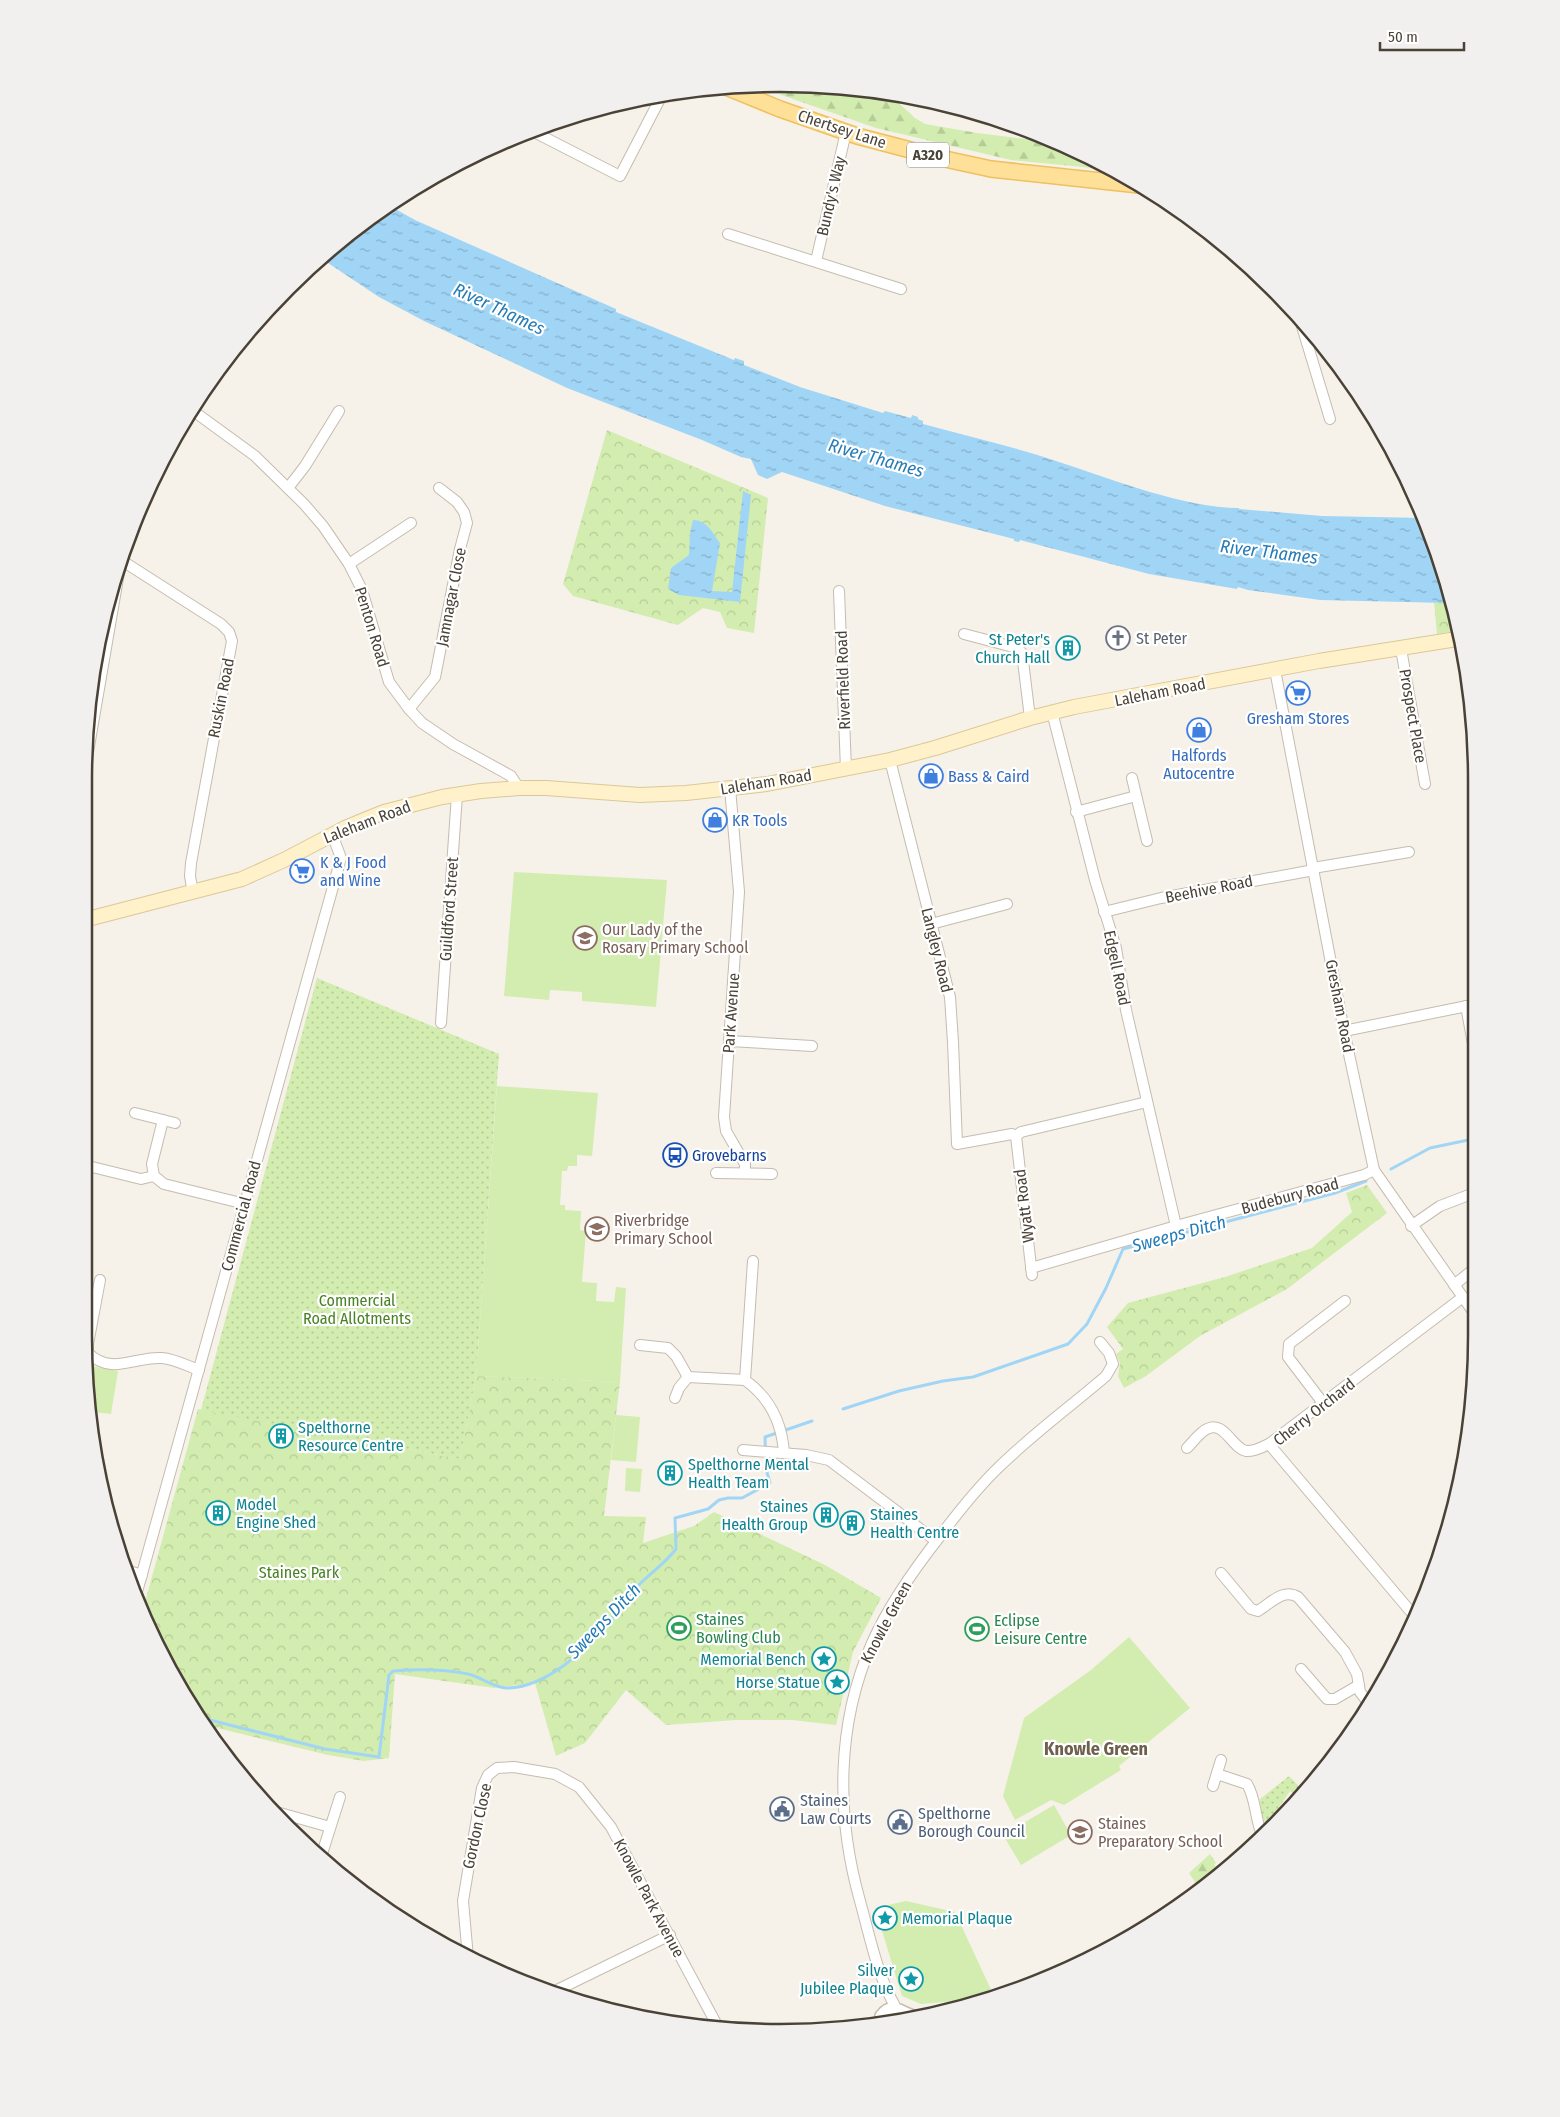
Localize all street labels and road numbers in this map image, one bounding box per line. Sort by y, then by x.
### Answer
street label: Chertsey Lane [795,106,889,152]
road number: A320 [907,142,949,168]
street label: Bundy's Way [813,153,850,238]
street label: Jamnagar Close [432,546,470,648]
street label: Penton Road [351,585,393,669]
street label: Riverfield Road [832,630,854,730]
street label: Ruskin Road [204,657,238,739]
street label: Prospect Place [1395,667,1431,765]
street label: Laleham Road [1113,674,1207,710]
street label: Laleham Road [719,765,813,799]
street label: Laleham Road [321,797,413,847]
street label: Guildford Street [436,856,462,962]
street label: Beehive Road [1164,871,1254,907]
street label: Langley Road [917,906,957,994]
street label: Edgell Road [1100,929,1134,1007]
street label: Gresham Road [1322,958,1358,1054]
street label: Park Avenue [719,972,743,1054]
street label: Commercial Road [217,1159,265,1273]
street label: Wyatt Road [1010,1168,1038,1244]
street label: Budebury Road [1239,1174,1341,1218]
street label: Cherry Orchard [1269,1374,1359,1450]
street label: Knowle Green [856,1578,916,1666]
street label: Gordon Close [459,1781,495,1871]
street label: Knowle Park Avenue [610,1835,688,1961]

